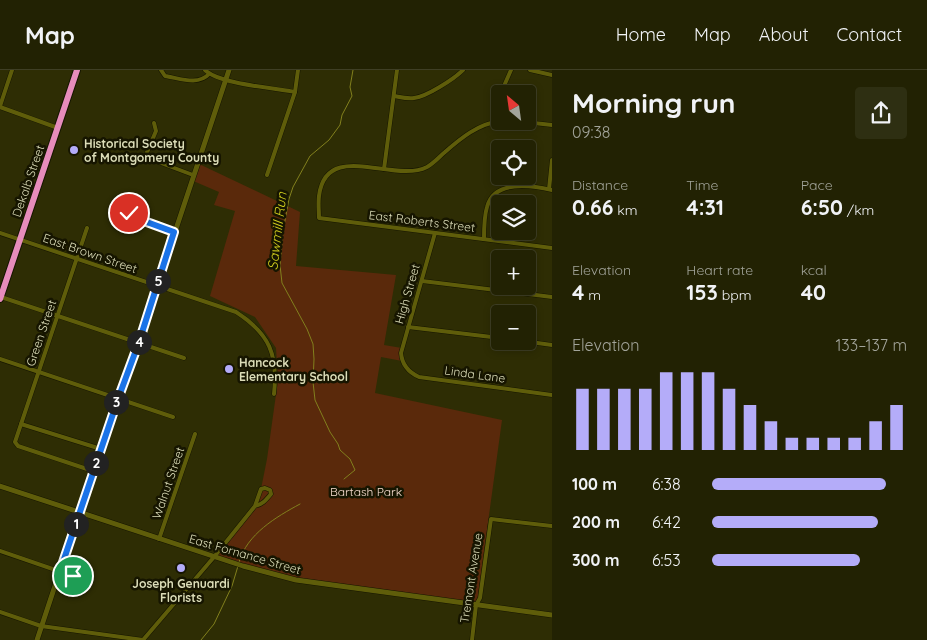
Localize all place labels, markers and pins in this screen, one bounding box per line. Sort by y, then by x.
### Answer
place label: Historical Society of Montgomery County [84,136,219,165]
marker: Historical Society of Montgomery County [68,144,80,156]
pin [108,192,150,234]
pin: 5 [146,268,170,294]
pin: 4 [126,330,152,354]
place label: Hancock Elementary School [239,355,348,384]
marker: Hancock Elementary School [223,363,235,375]
pin: 3 [104,390,128,414]
pin: 2 [84,450,108,476]
pin: 1 [64,512,88,536]
pin [52,555,94,597]
marker: Joseph Genuardi Florists [175,562,187,574]
place label: Joseph Genuardi Florists [132,576,230,605]

